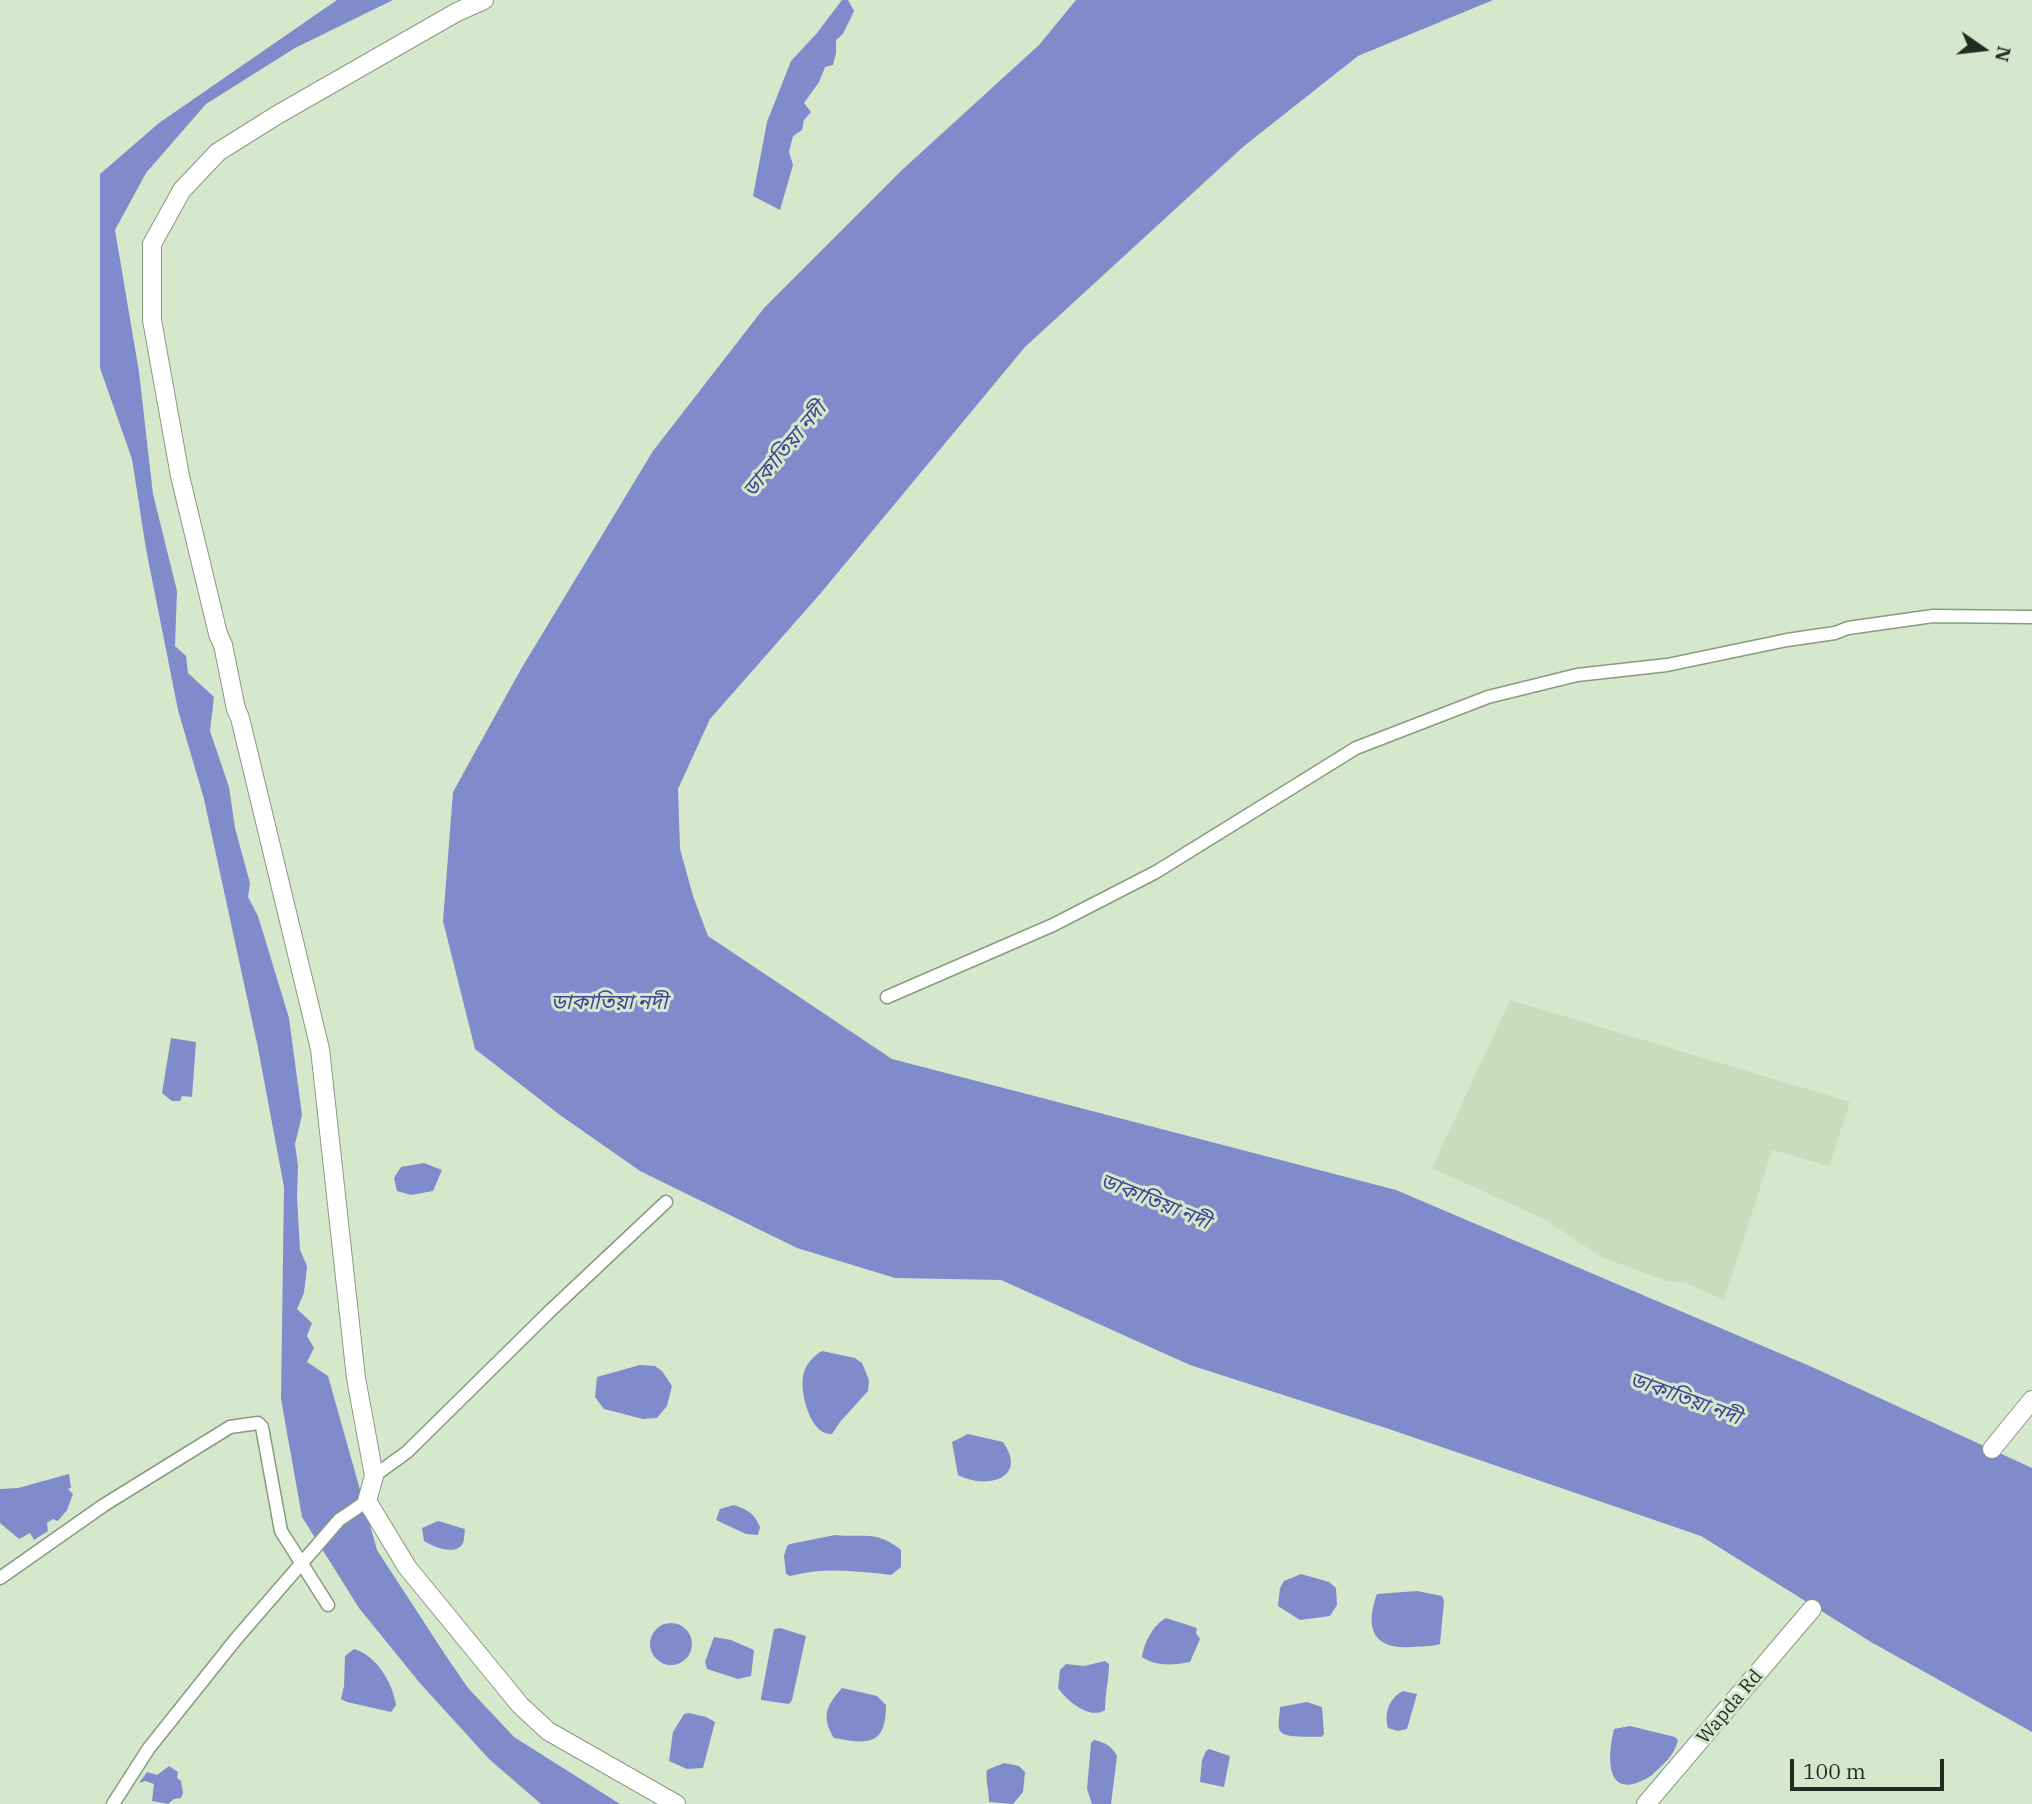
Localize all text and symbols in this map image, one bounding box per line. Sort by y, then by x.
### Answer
north arrow [1948,14,2018,84]
text: N [1990,44,2017,64]
water label: ডাকাতিয়া নদী [738,397,832,503]
water label: ডাকাতিয়া নদী [551,990,667,1016]
water label: ডাকাতিয়া নদী [1096,1168,1214,1236]
water label: ডাকাতিয়া নদী [1626,1367,1744,1431]
street label: Wapda Rd [1692,1665,1768,1749]
scale bar [1794,1744,1948,1788]
text: 100 m [1803,1757,1866,1785]

